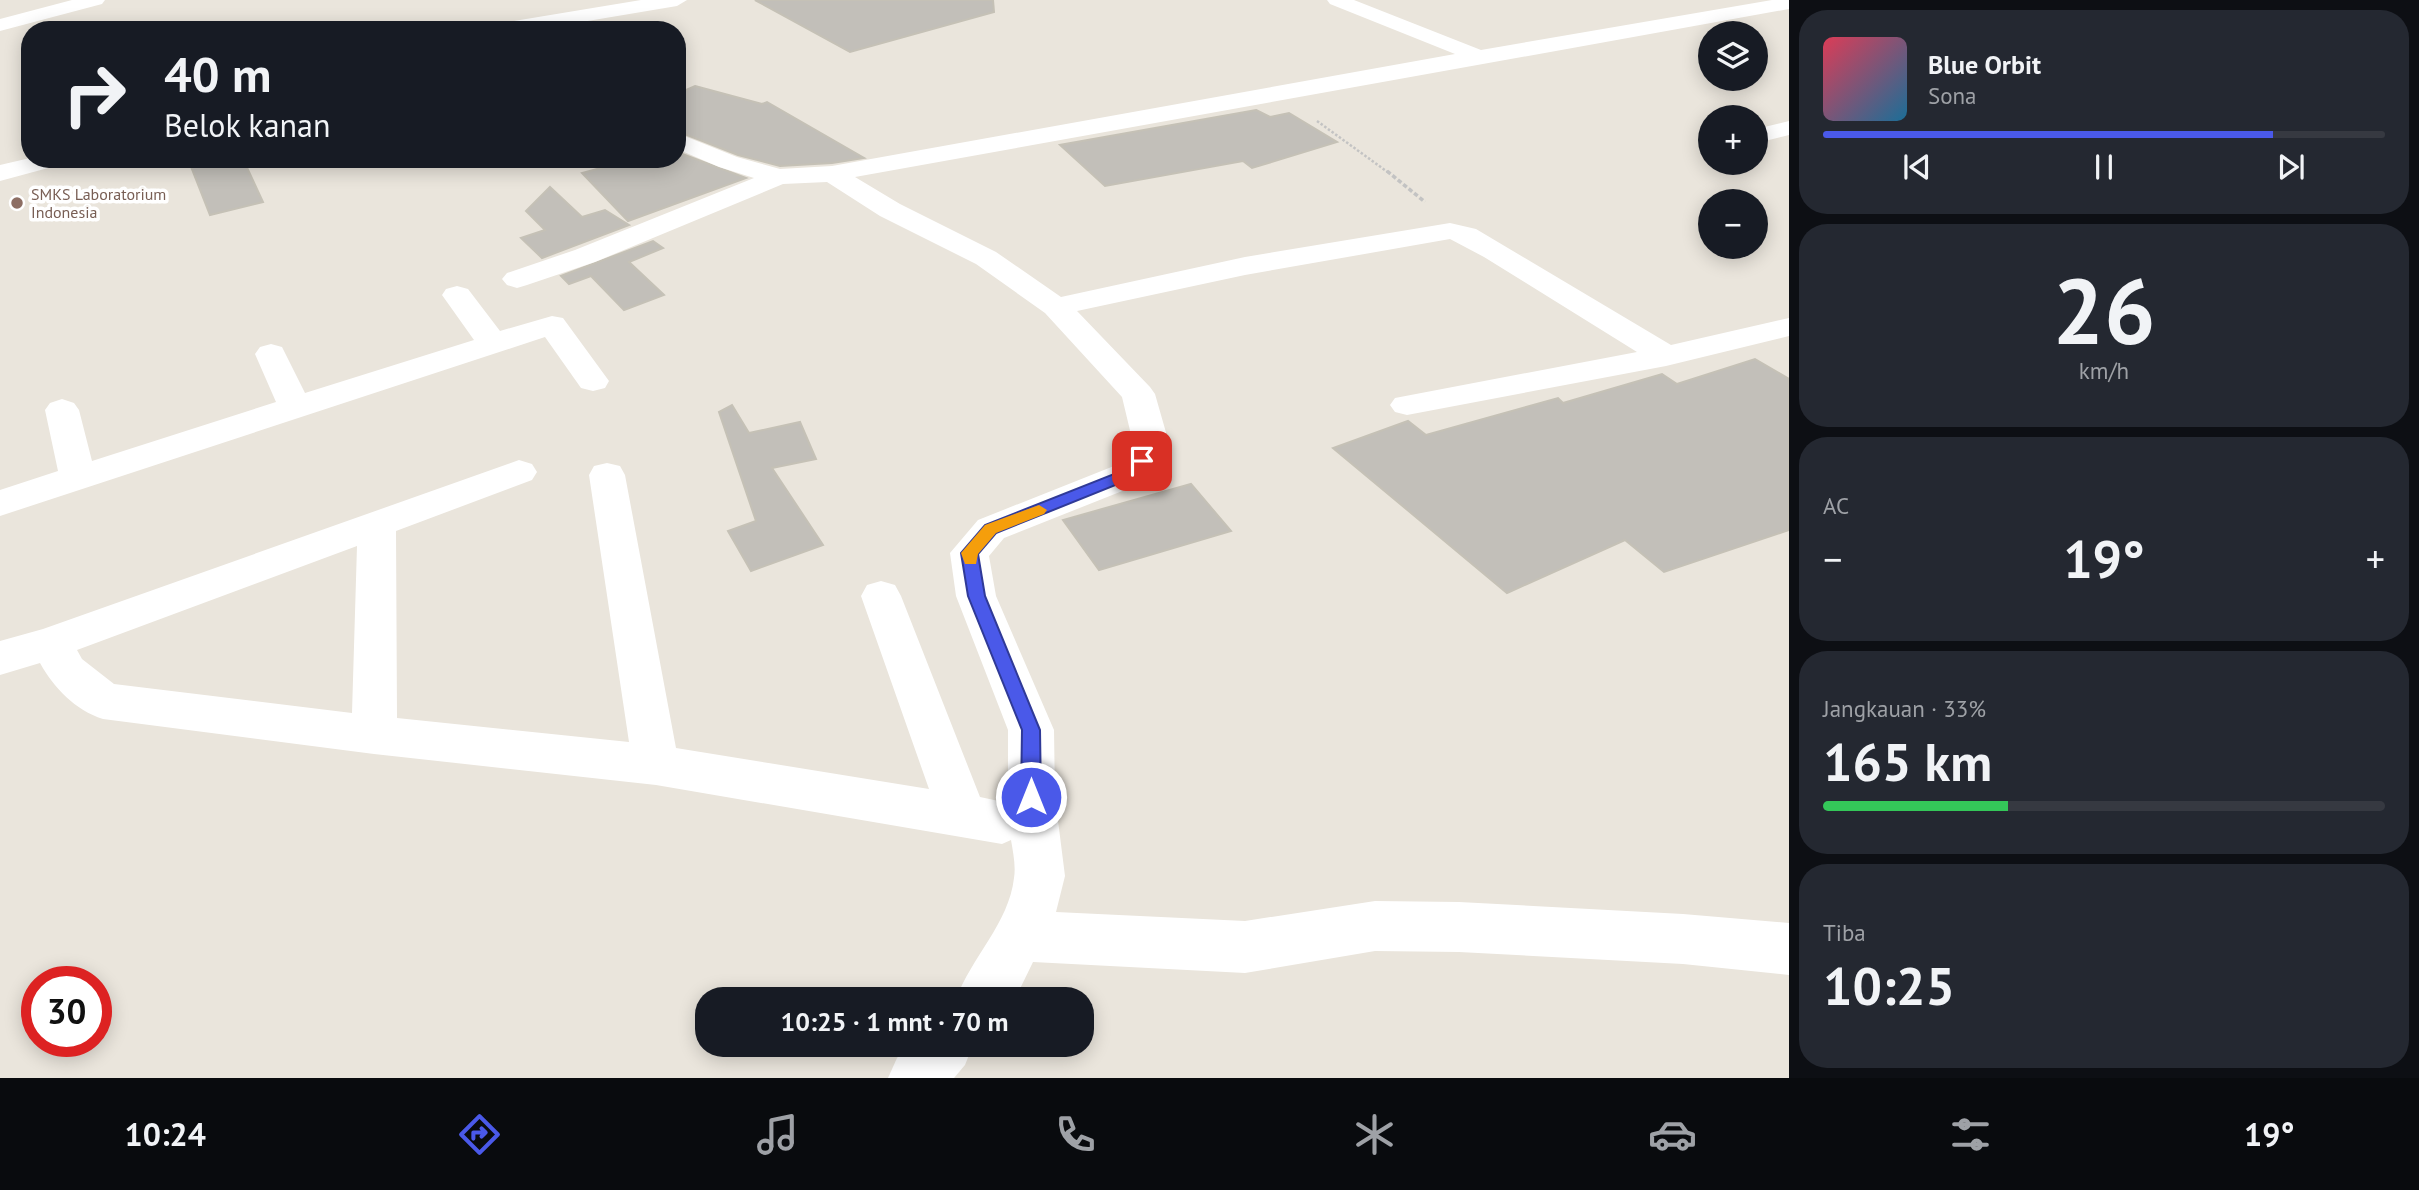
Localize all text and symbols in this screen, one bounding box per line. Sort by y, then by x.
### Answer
map controls [1698,21,1768,259]
button: layers [1698,21,1768,91]
text: 40 m [164,42,271,106]
text: Blue Orbit [1928,48,2041,81]
icon: right [49,49,140,140]
text: Sona [1928,81,1977,110]
text: Belok kanan [164,104,330,146]
button: + [1698,105,1768,175]
icon: previous [1898,148,1936,186]
icon: pause [2085,148,2123,186]
icon: next [2272,148,2310,186]
place label: SMKS Laboratorium Indonesia [31,184,166,222]
button: − [1698,189,1768,259]
marker: SMKS Laboratorium Indonesia [9,195,25,211]
text: 26 [2052,251,2156,369]
text: km/h [2079,356,2129,385]
pin [1112,431,1172,491]
icon: arrive [1123,442,1161,480]
text: AC [1823,491,1849,520]
text: 19° [2063,525,2145,592]
text: − [1823,534,1842,583]
text: + [2366,534,2385,583]
text: Jangkauan · 33% [1823,694,1986,723]
text: 165 km [1823,728,1992,795]
position arrow [994,760,1068,834]
text: Tiba [1823,918,1866,947]
text: 10:25 [1823,952,1955,1019]
speed limit sign: 30 [21,966,112,1057]
text: 10:25 · 1 mnt · 70 m [781,1005,1008,1038]
icon: directions [455,1110,504,1159]
icon: music [753,1110,802,1159]
icon: phone [1051,1110,1100,1159]
icon: climate [1350,1110,1399,1159]
icon: car [1648,1110,1697,1159]
icon: filters [1946,1110,1995,1159]
text: 10:24 [125,1113,206,1155]
text: 19° [2244,1113,2294,1155]

